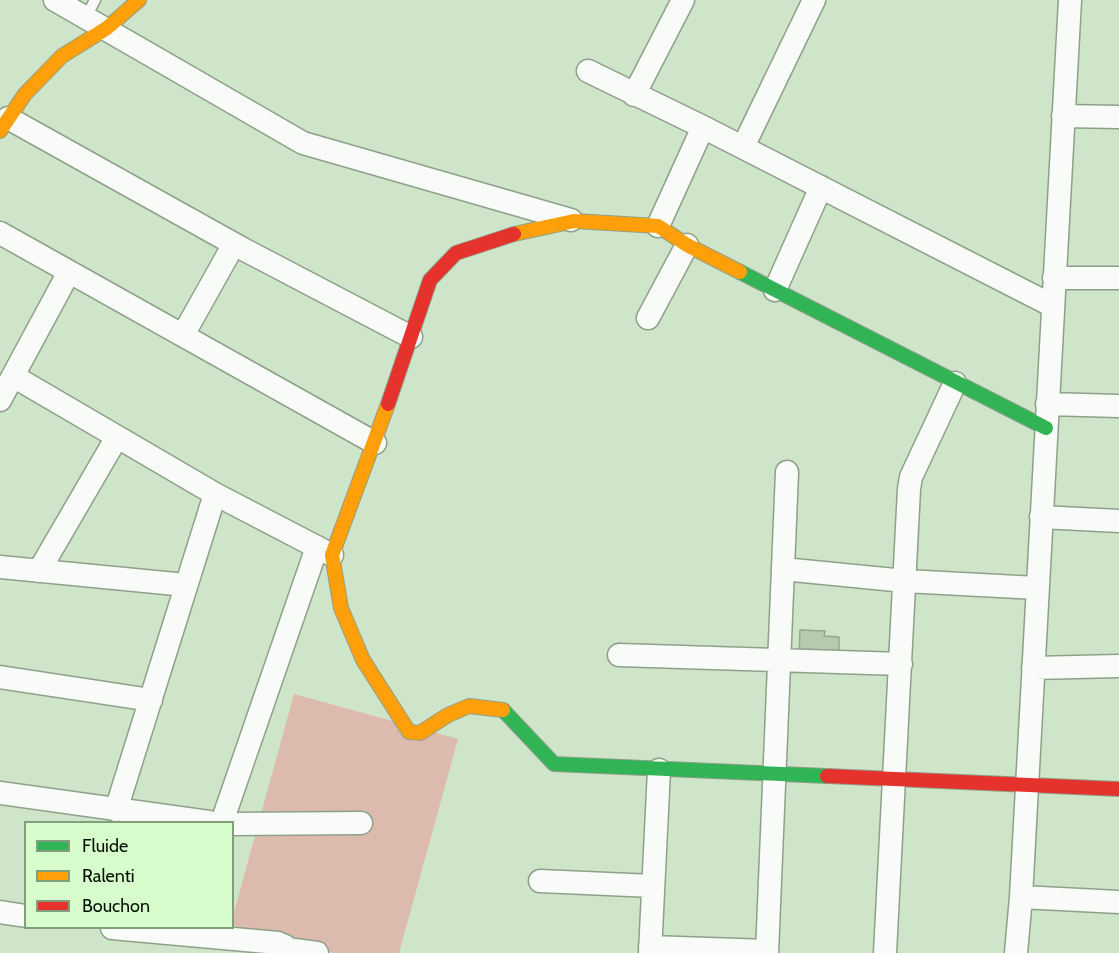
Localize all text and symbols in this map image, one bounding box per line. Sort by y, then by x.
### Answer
legend [24,821,234,929]
text: Fluide [82,835,128,857]
text: Ralenti [82,865,135,887]
text: Bouchon [82,895,150,917]

